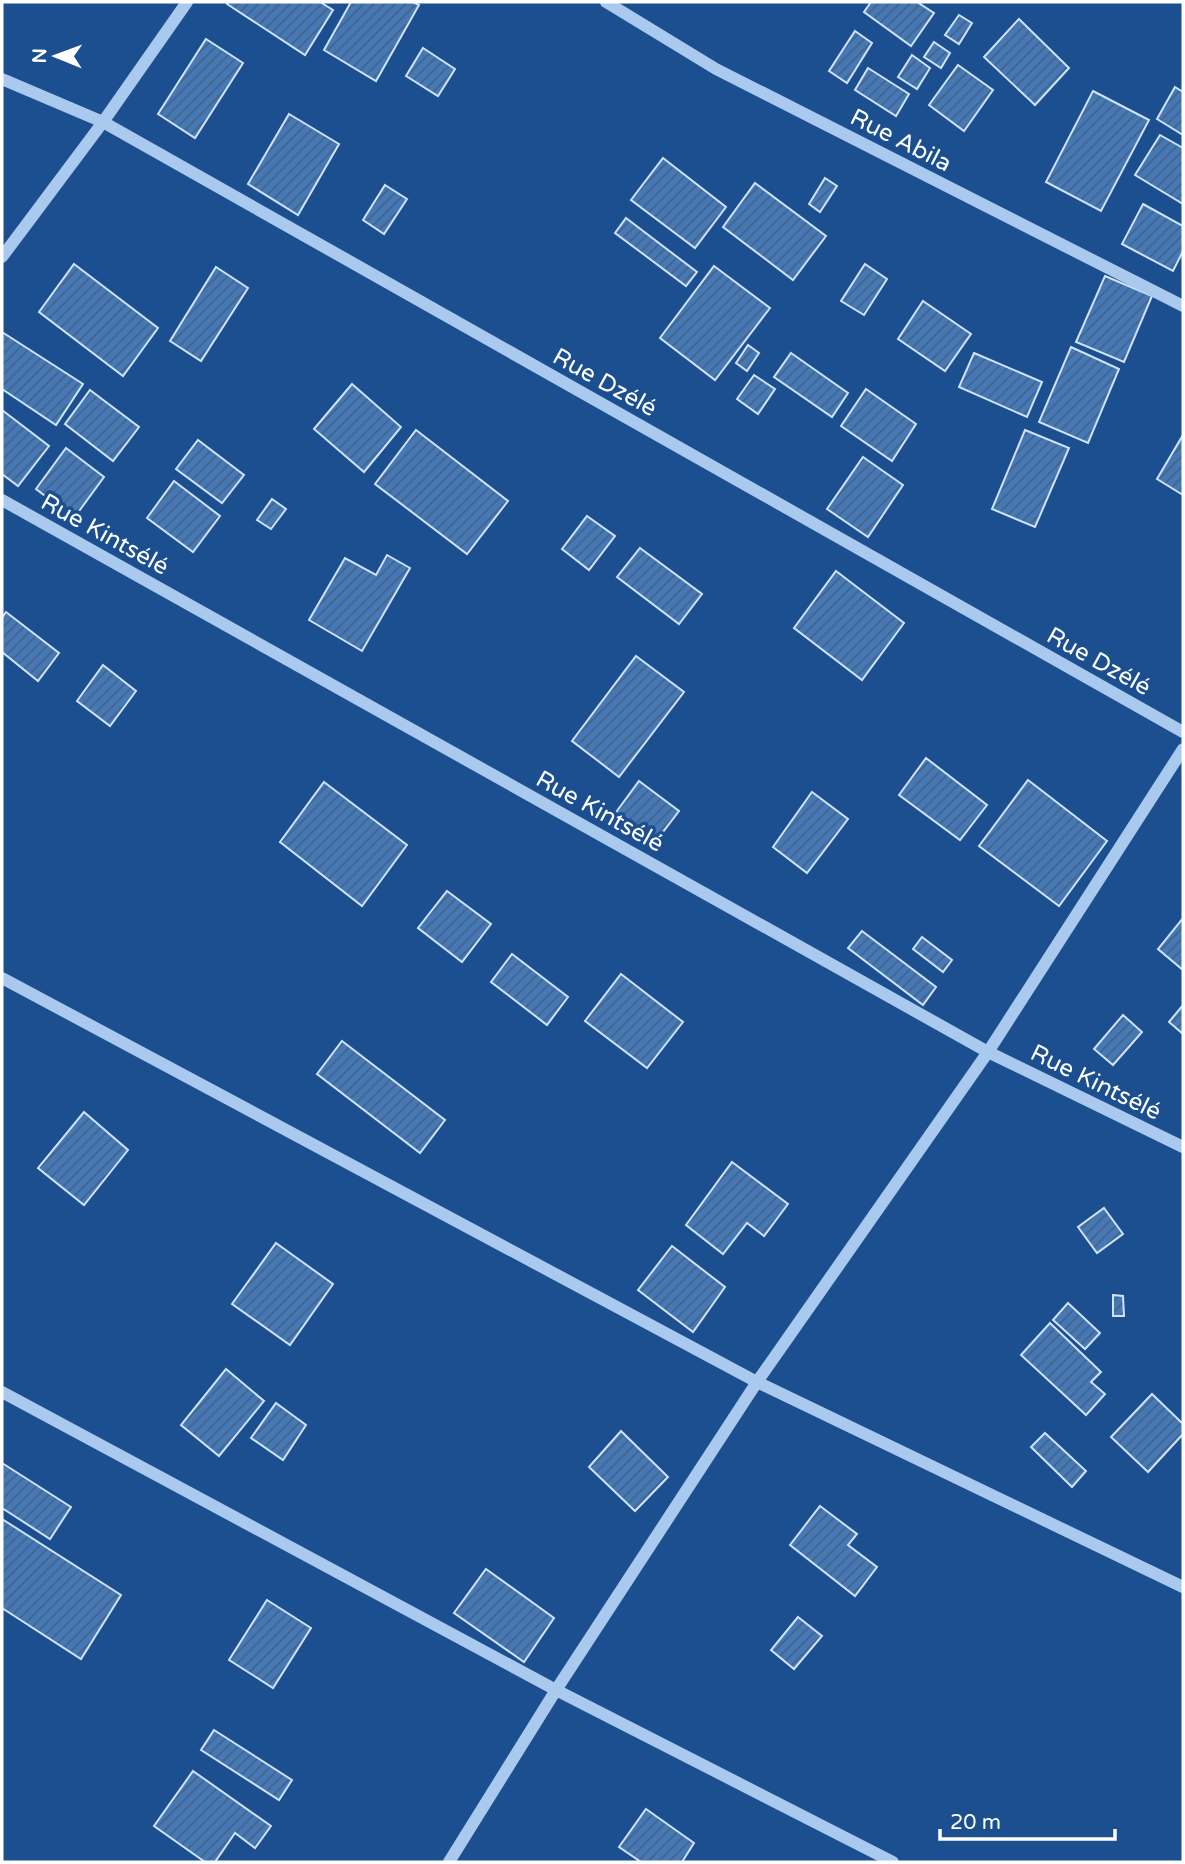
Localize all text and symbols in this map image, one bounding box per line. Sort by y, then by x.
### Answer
north arrow [21,21,91,91]
text: N [29,48,51,64]
street label: Rue Abila [845,103,956,178]
street label: Rue Dzélé [548,342,662,423]
street label: Rue Kintsélé [36,487,174,581]
street label: Rue Dzélé [1042,621,1156,702]
street label: Rue Kintsélé [531,764,669,858]
street label: Rue Kintsélé [1026,1038,1166,1127]
scale bar [940,1798,1115,1842]
text: 20 m [950,1810,1001,1835]

